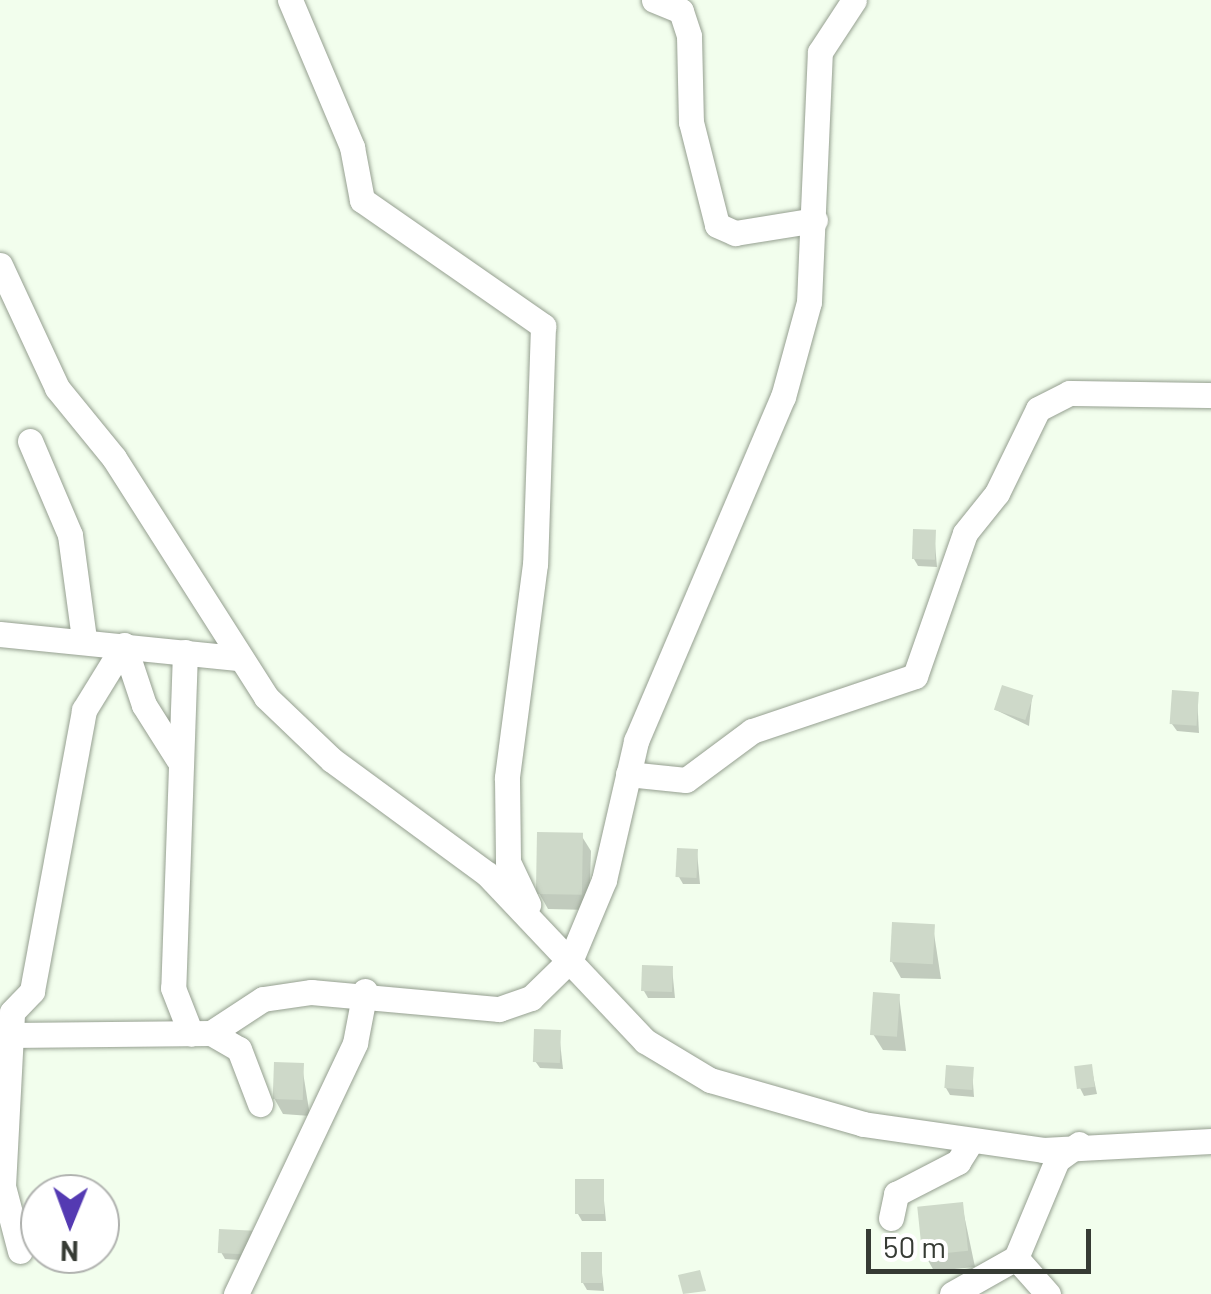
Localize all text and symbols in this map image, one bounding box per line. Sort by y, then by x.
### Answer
north arrow [20,1174,120,1274]
scale bar [871,1209,1096,1271]
text: 50 m [883,1228,946,1264]
text: N [60,1235,79,1269]

